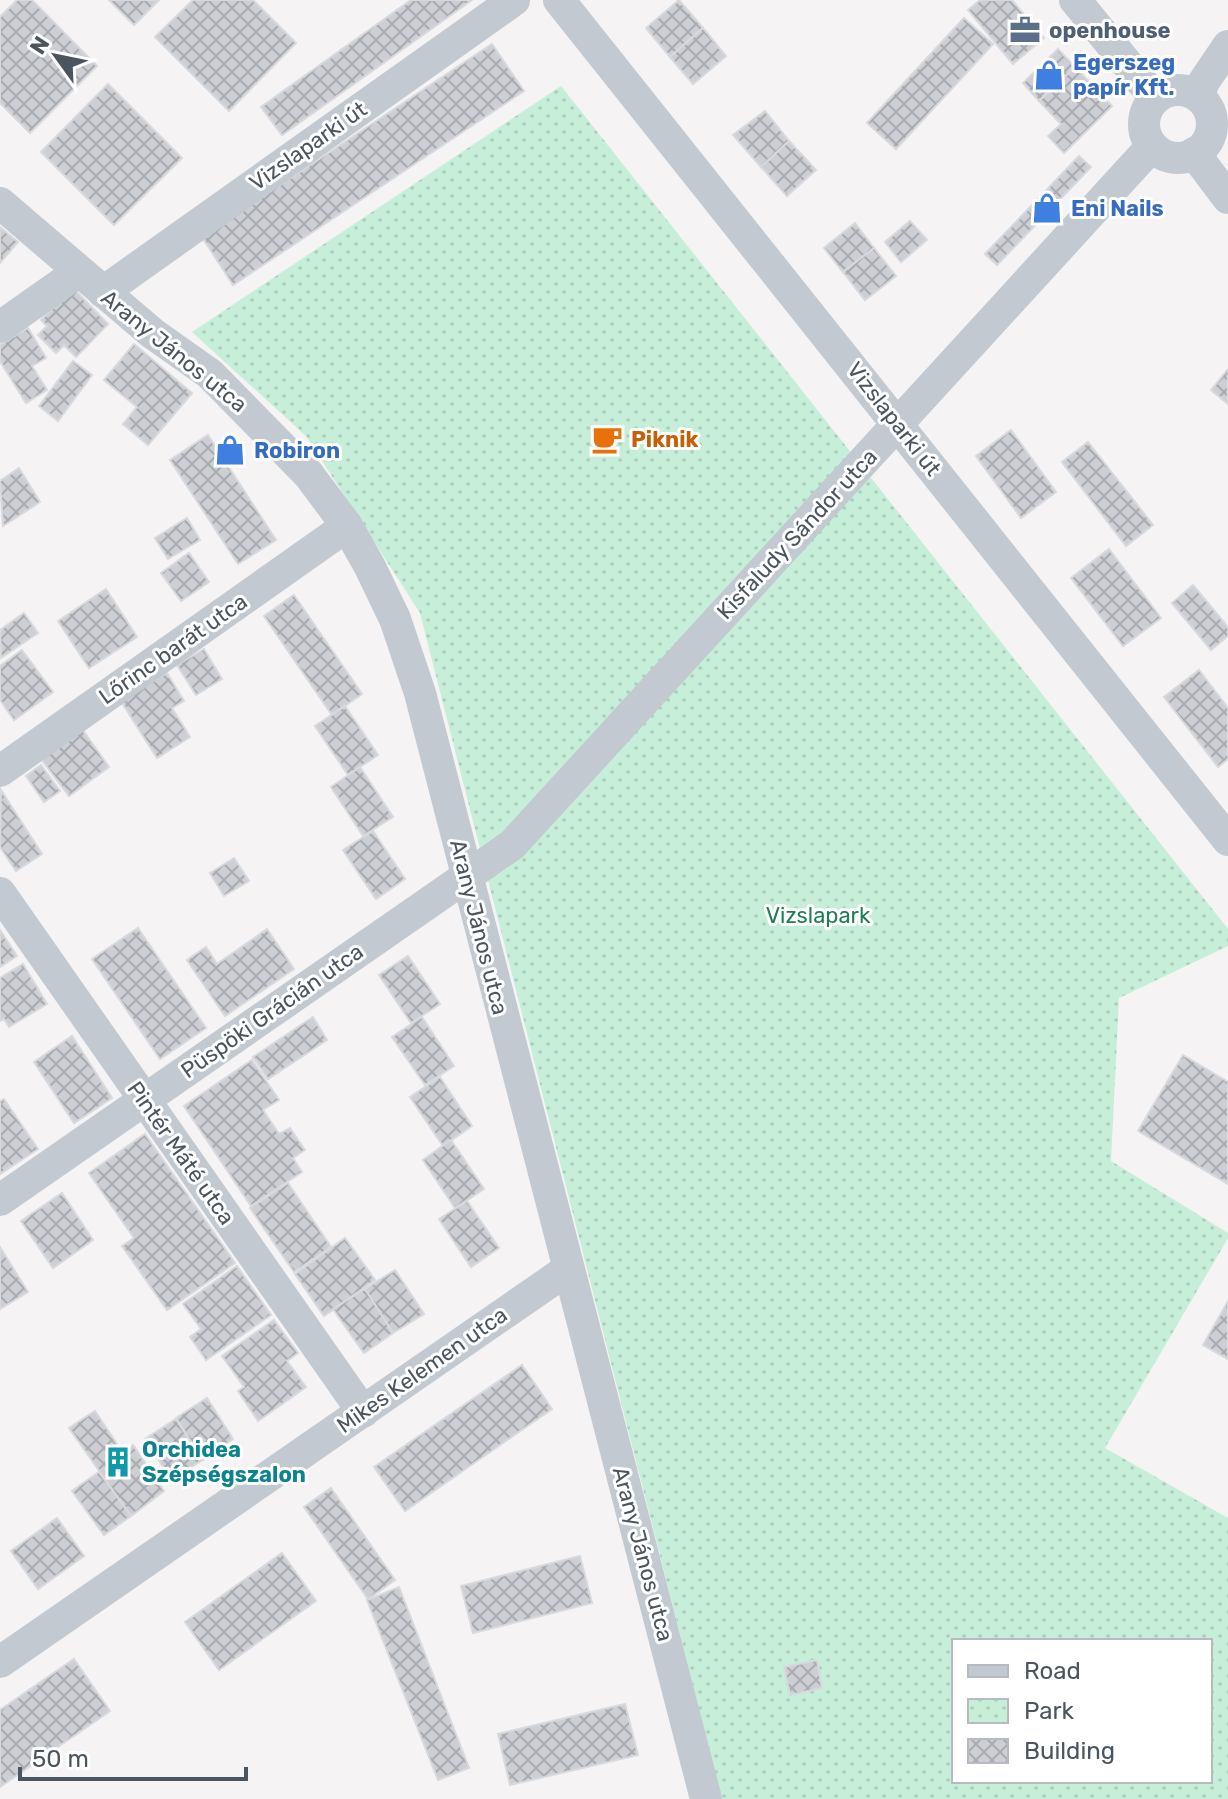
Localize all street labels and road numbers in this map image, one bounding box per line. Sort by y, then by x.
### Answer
street label: Vizslaparki út [244,95,372,196]
street label: Arany János utca [96,284,252,418]
street label: Vizslaparki út [841,357,947,482]
street label: Kisfaludy Sándor utca [711,443,883,625]
street label: Lőrinc barát utca [94,588,252,710]
street label: Arany János utca [444,837,514,1017]
street label: Püspöki Grácián utca [176,938,368,1084]
street label: Pintér Máté utca [122,1076,240,1230]
street label: Mikes Kelemen utca [332,1301,512,1439]
street label: Arany János utca [607,1464,679,1644]

